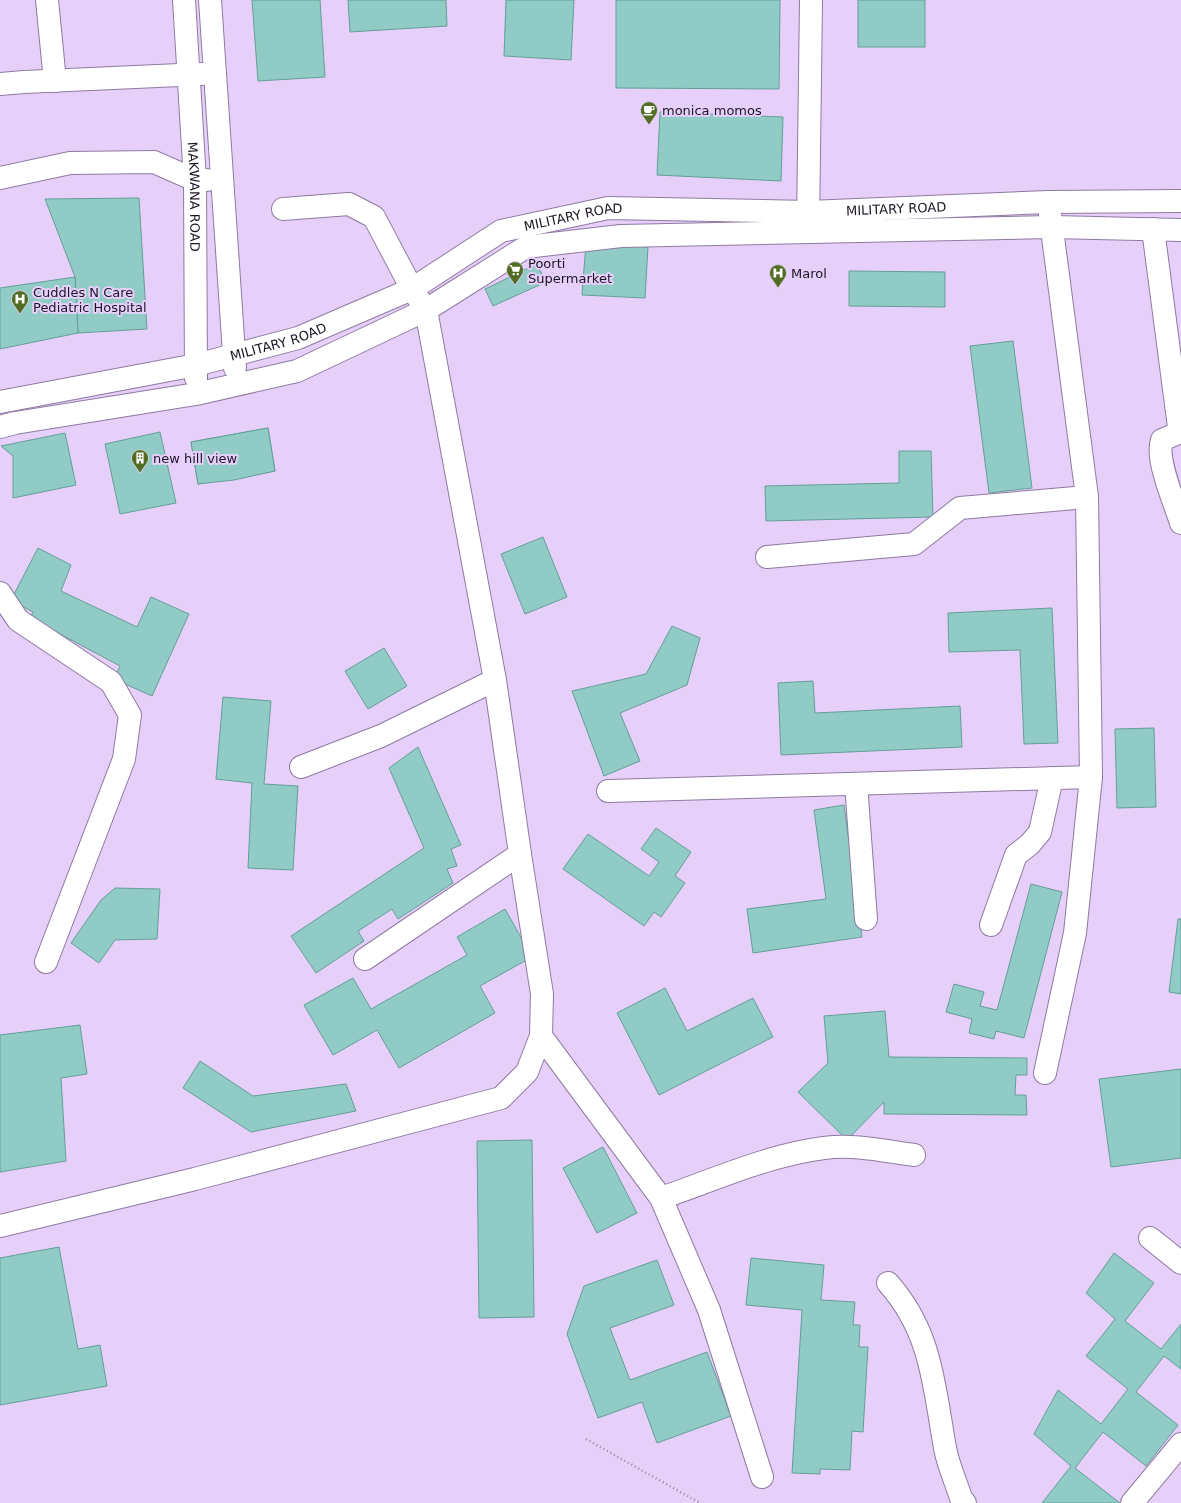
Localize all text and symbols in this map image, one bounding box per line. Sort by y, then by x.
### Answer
cafe icon: monica momos [639,100,659,125]
place label: monica momos [662,103,762,118]
street label: MAKWANA ROAD [185,141,203,252]
street label: MILITARY ROAD [846,199,947,218]
street label: MILITARY ROAD [522,200,623,233]
place label: Poorti Supermarket [528,256,612,286]
supermarket icon: Poorti Supermarket [505,260,525,285]
hospital icon: Marol [768,263,788,288]
place label: Marol [791,266,827,281]
place label: Cuddles N Care Pediatric Hospital [33,285,147,315]
hospital icon: Cuddles N Care Pediatric Hospital [10,289,30,314]
street label: MILITARY ROAD [228,319,329,363]
building icon: new hill view [130,448,150,473]
place label: new hill view [153,451,238,466]

